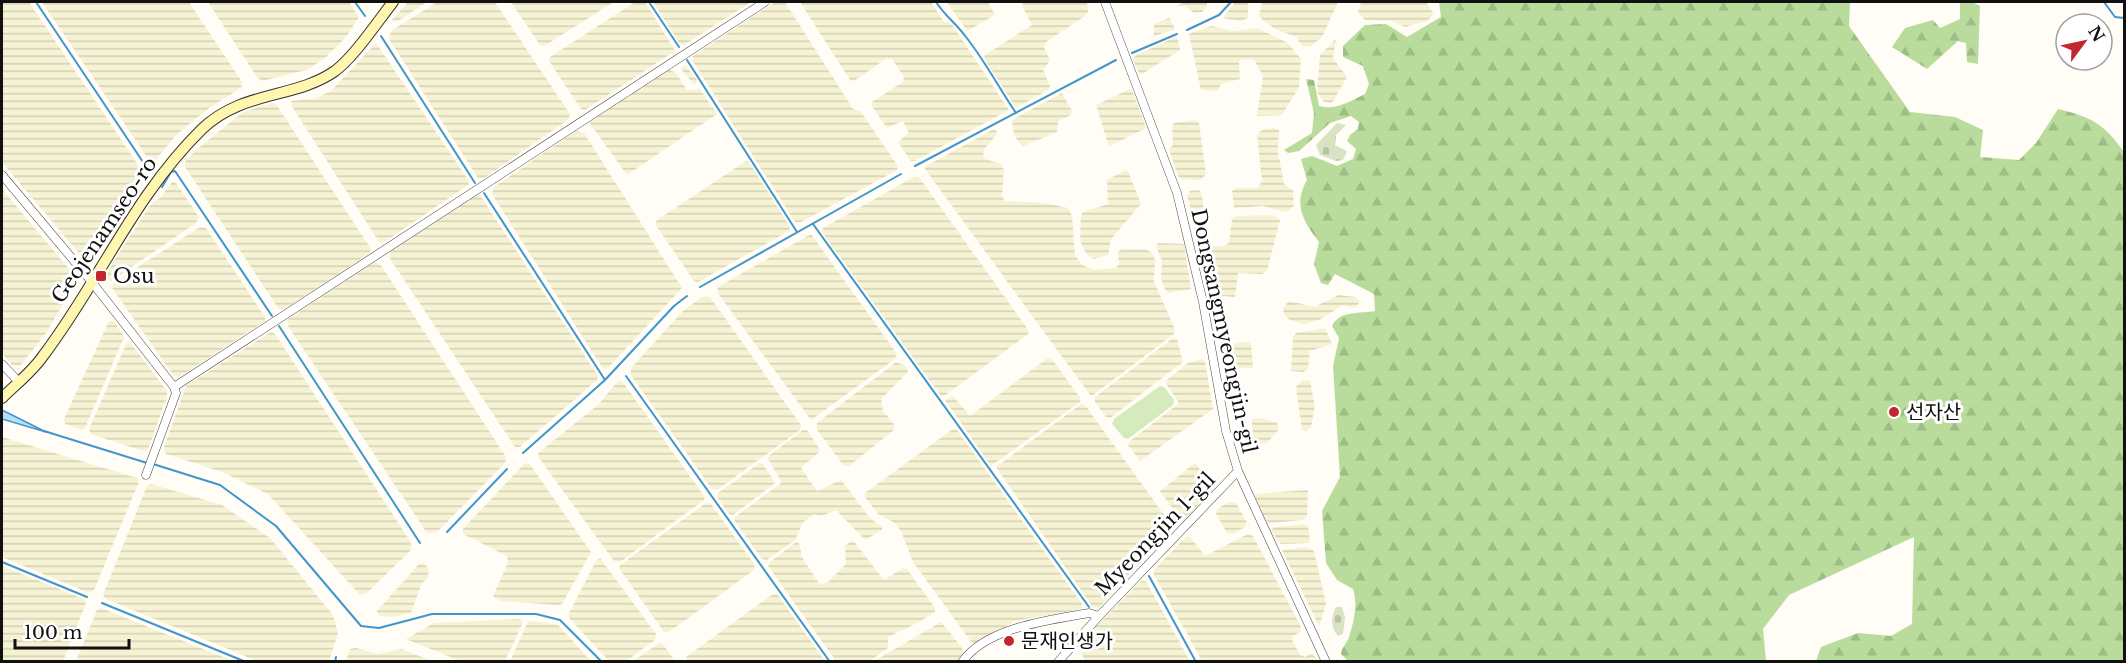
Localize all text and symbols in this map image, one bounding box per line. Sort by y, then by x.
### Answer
north arrow [2054,12,2114,72]
text: N [2084,22,2109,46]
street label: Geojenamseo-ro [46,152,162,308]
street label: Dongsangmyeongjin-gil [1186,207,1262,455]
place label: Osu [113,264,154,288]
marker: Osu [94,269,108,283]
place label: 선자산 [1906,400,1961,424]
marker: 선자산 [1887,405,1901,419]
street label: Myeongjin 1-gil [1090,467,1220,601]
scale bar [15,612,129,650]
text: 100 m [24,622,82,644]
place label: 문재인생가 [1021,629,1113,653]
marker: 문재인생가 [1002,634,1016,648]

